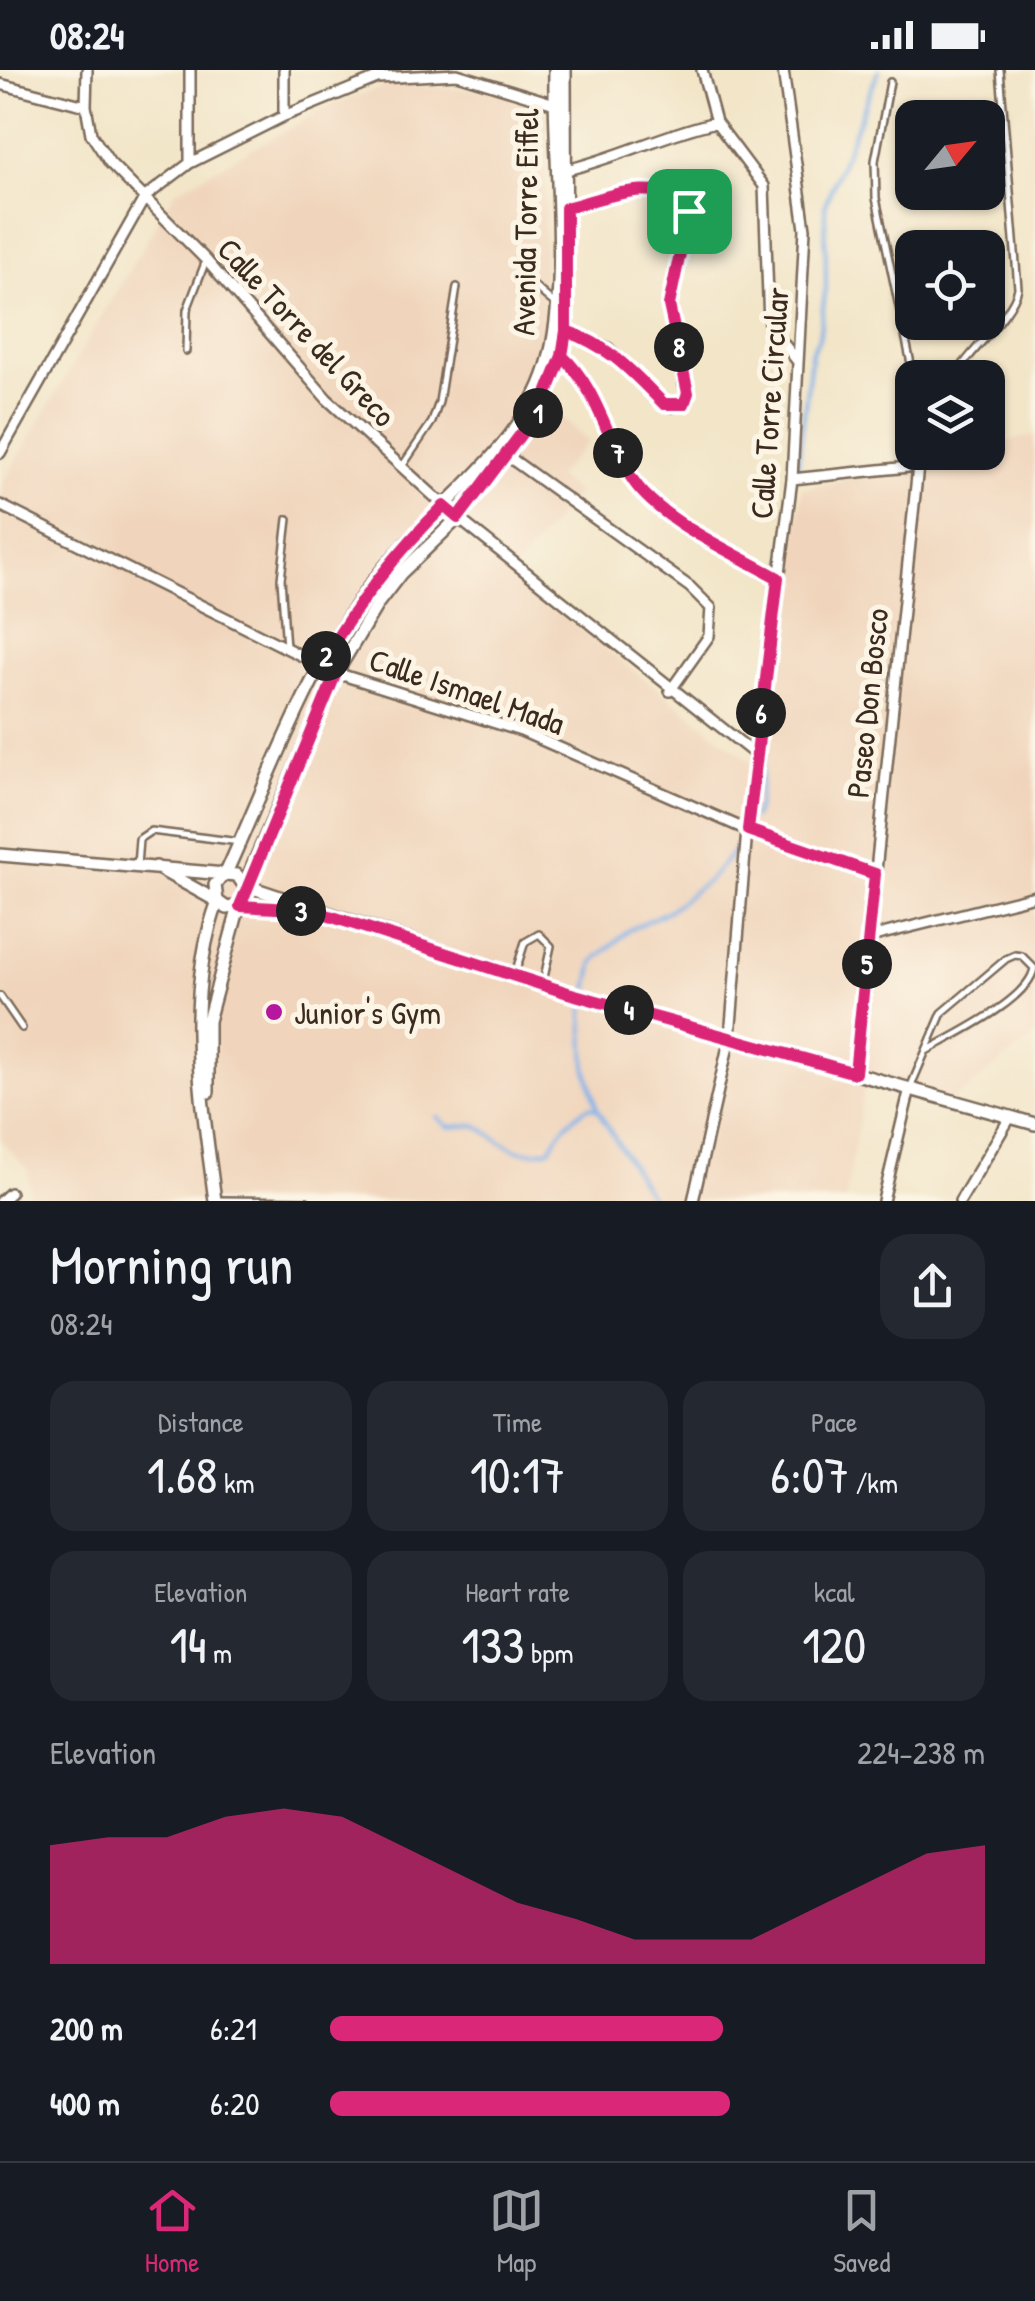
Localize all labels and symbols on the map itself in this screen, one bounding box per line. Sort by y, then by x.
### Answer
north arrow [895,100,1005,210]
street label: Avenida Torre Eiffel [502,108,548,336]
pin [647,169,732,254]
street label: Calle Torre del Greco [208,228,406,436]
street label: Calle Torre Circular [739,286,799,520]
pin: 8 [654,322,704,372]
pin: 1 [513,388,563,438]
pin: 7 [593,428,643,478]
street label: Paseo Don Bosco [836,606,898,800]
pin: 2 [301,631,351,681]
street label: Calle Ismael Mada [364,638,570,744]
pin: 6 [736,688,786,738]
pin: 3 [276,886,326,936]
pin: 5 [842,939,892,989]
pin: 4 [604,985,654,1035]
place label: Junior's Gym [294,991,441,1034]
marker: Junior's Gym [263,1001,285,1023]

